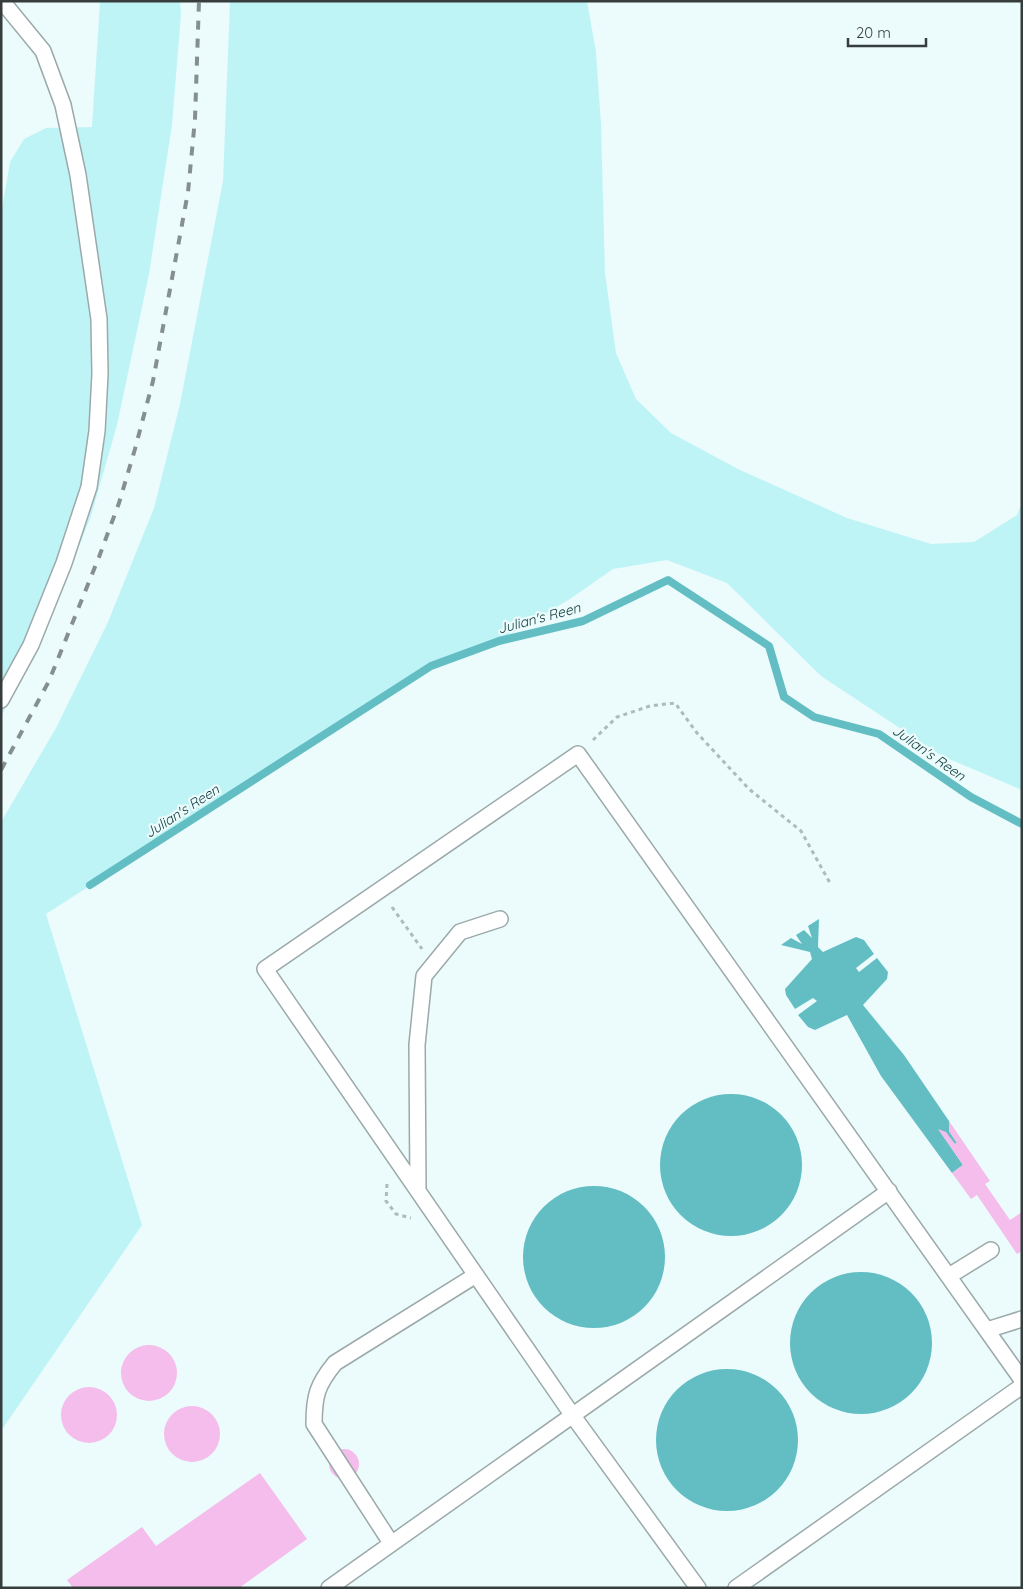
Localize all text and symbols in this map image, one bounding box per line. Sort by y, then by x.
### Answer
scale bar [848,15,926,47]
text: 20 m [856,23,891,42]
water label: Julian's Reen [496,598,583,638]
water label: Julian's Reen [889,721,970,785]
water label: Julian's Reen [141,780,223,842]

